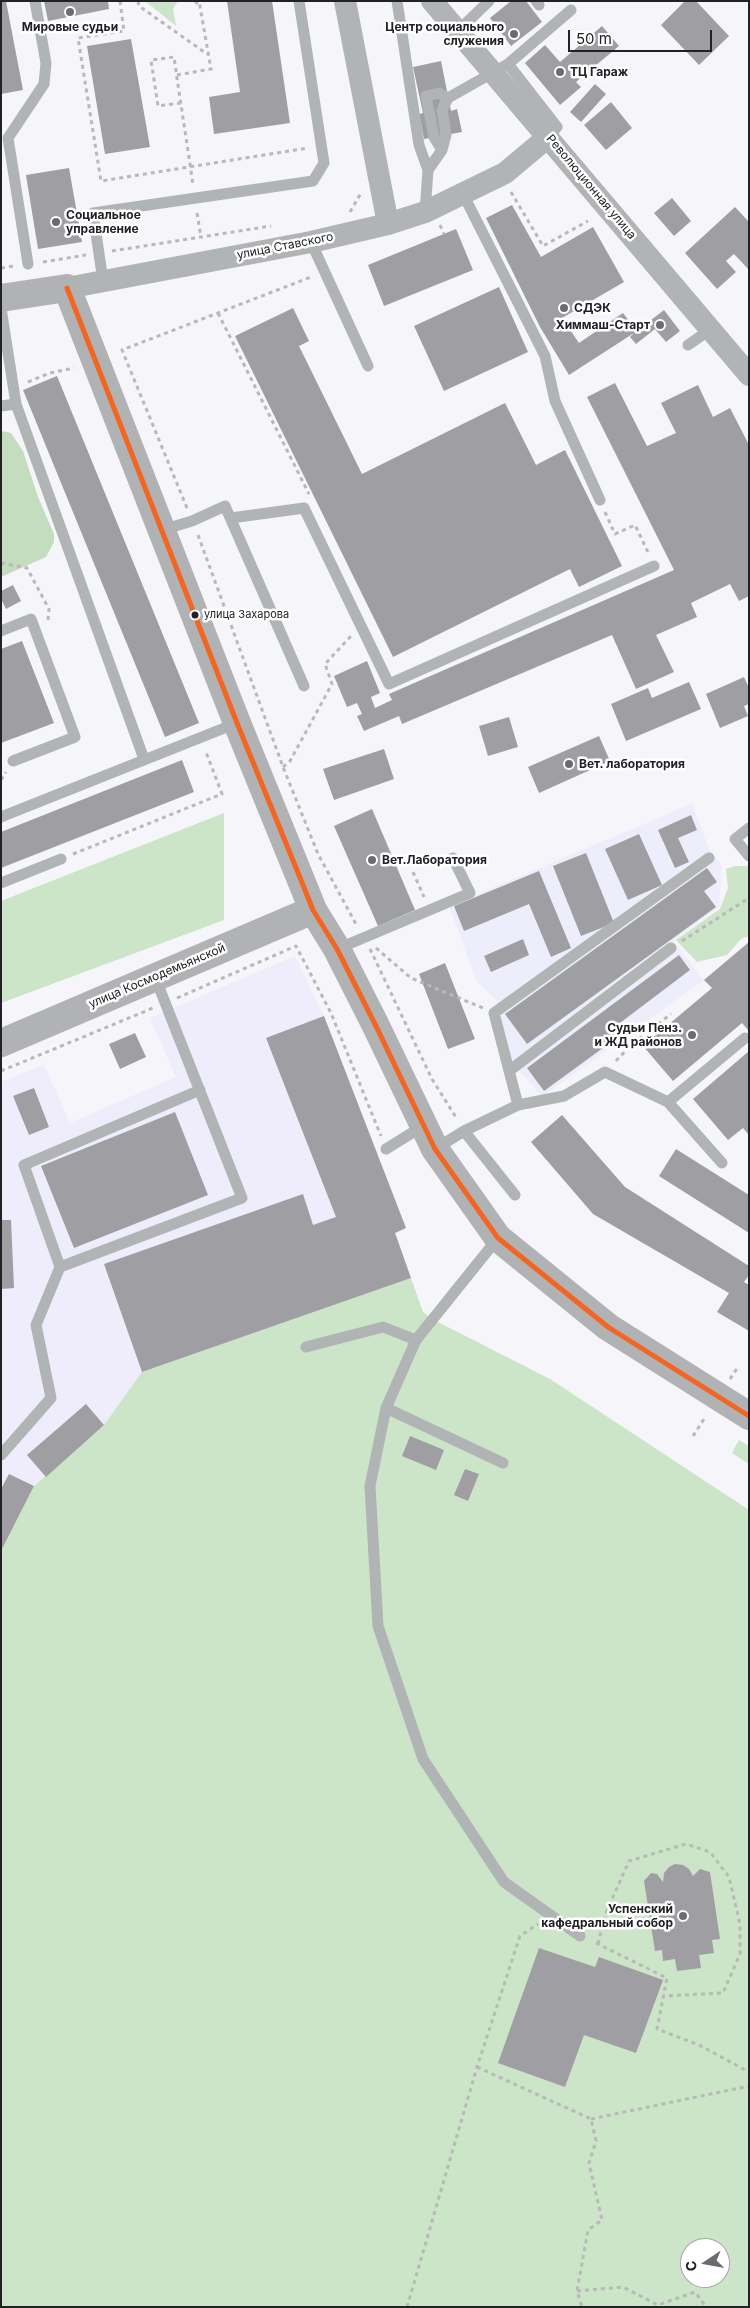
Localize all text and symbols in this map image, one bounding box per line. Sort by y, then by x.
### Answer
marker: Мировые судьи [64,6,76,18]
place label: Мировые судьи [22,20,118,34]
place label: Центр социального служения [385,20,504,48]
scale bar [570,20,714,52]
marker: Центр социального служения [508,28,520,40]
text: 50 m [576,29,612,48]
place label: ТЦ Гараж [570,65,628,79]
marker: ТЦ Гараж [554,66,566,78]
street label: Революционная улица [543,132,639,242]
place label: Социальное управление [66,208,141,236]
marker: Социальное управление [50,216,62,228]
street label: улица Ставского [236,230,334,262]
place label: СДЭК [574,301,611,315]
marker: СДЭК [558,302,570,314]
place label: Химмаш-Старт [556,318,650,332]
marker: Химмаш-Старт [654,319,666,331]
place label: улица Захарова [204,608,289,622]
marker: улица Захарова [190,610,200,620]
place label: Вет. лаборатория [579,757,685,771]
marker: Вет. лаборатория [563,758,575,770]
place label: Вет.Лаборатория [382,853,487,867]
marker: Вет.Лаборатория [366,854,378,866]
street label: улица Космодемьянской [86,941,228,1011]
place label: Судьи Пенз. и ЖД районов [594,1021,682,1049]
marker: Судьи Пенз. и ЖД районов [686,1029,698,1041]
place label: Успенский кафедральный собор [541,1902,673,1930]
marker: Успенский кафедральный собор [677,1910,689,1922]
north arrow [680,2238,730,2288]
text: С [681,2259,700,2273]

